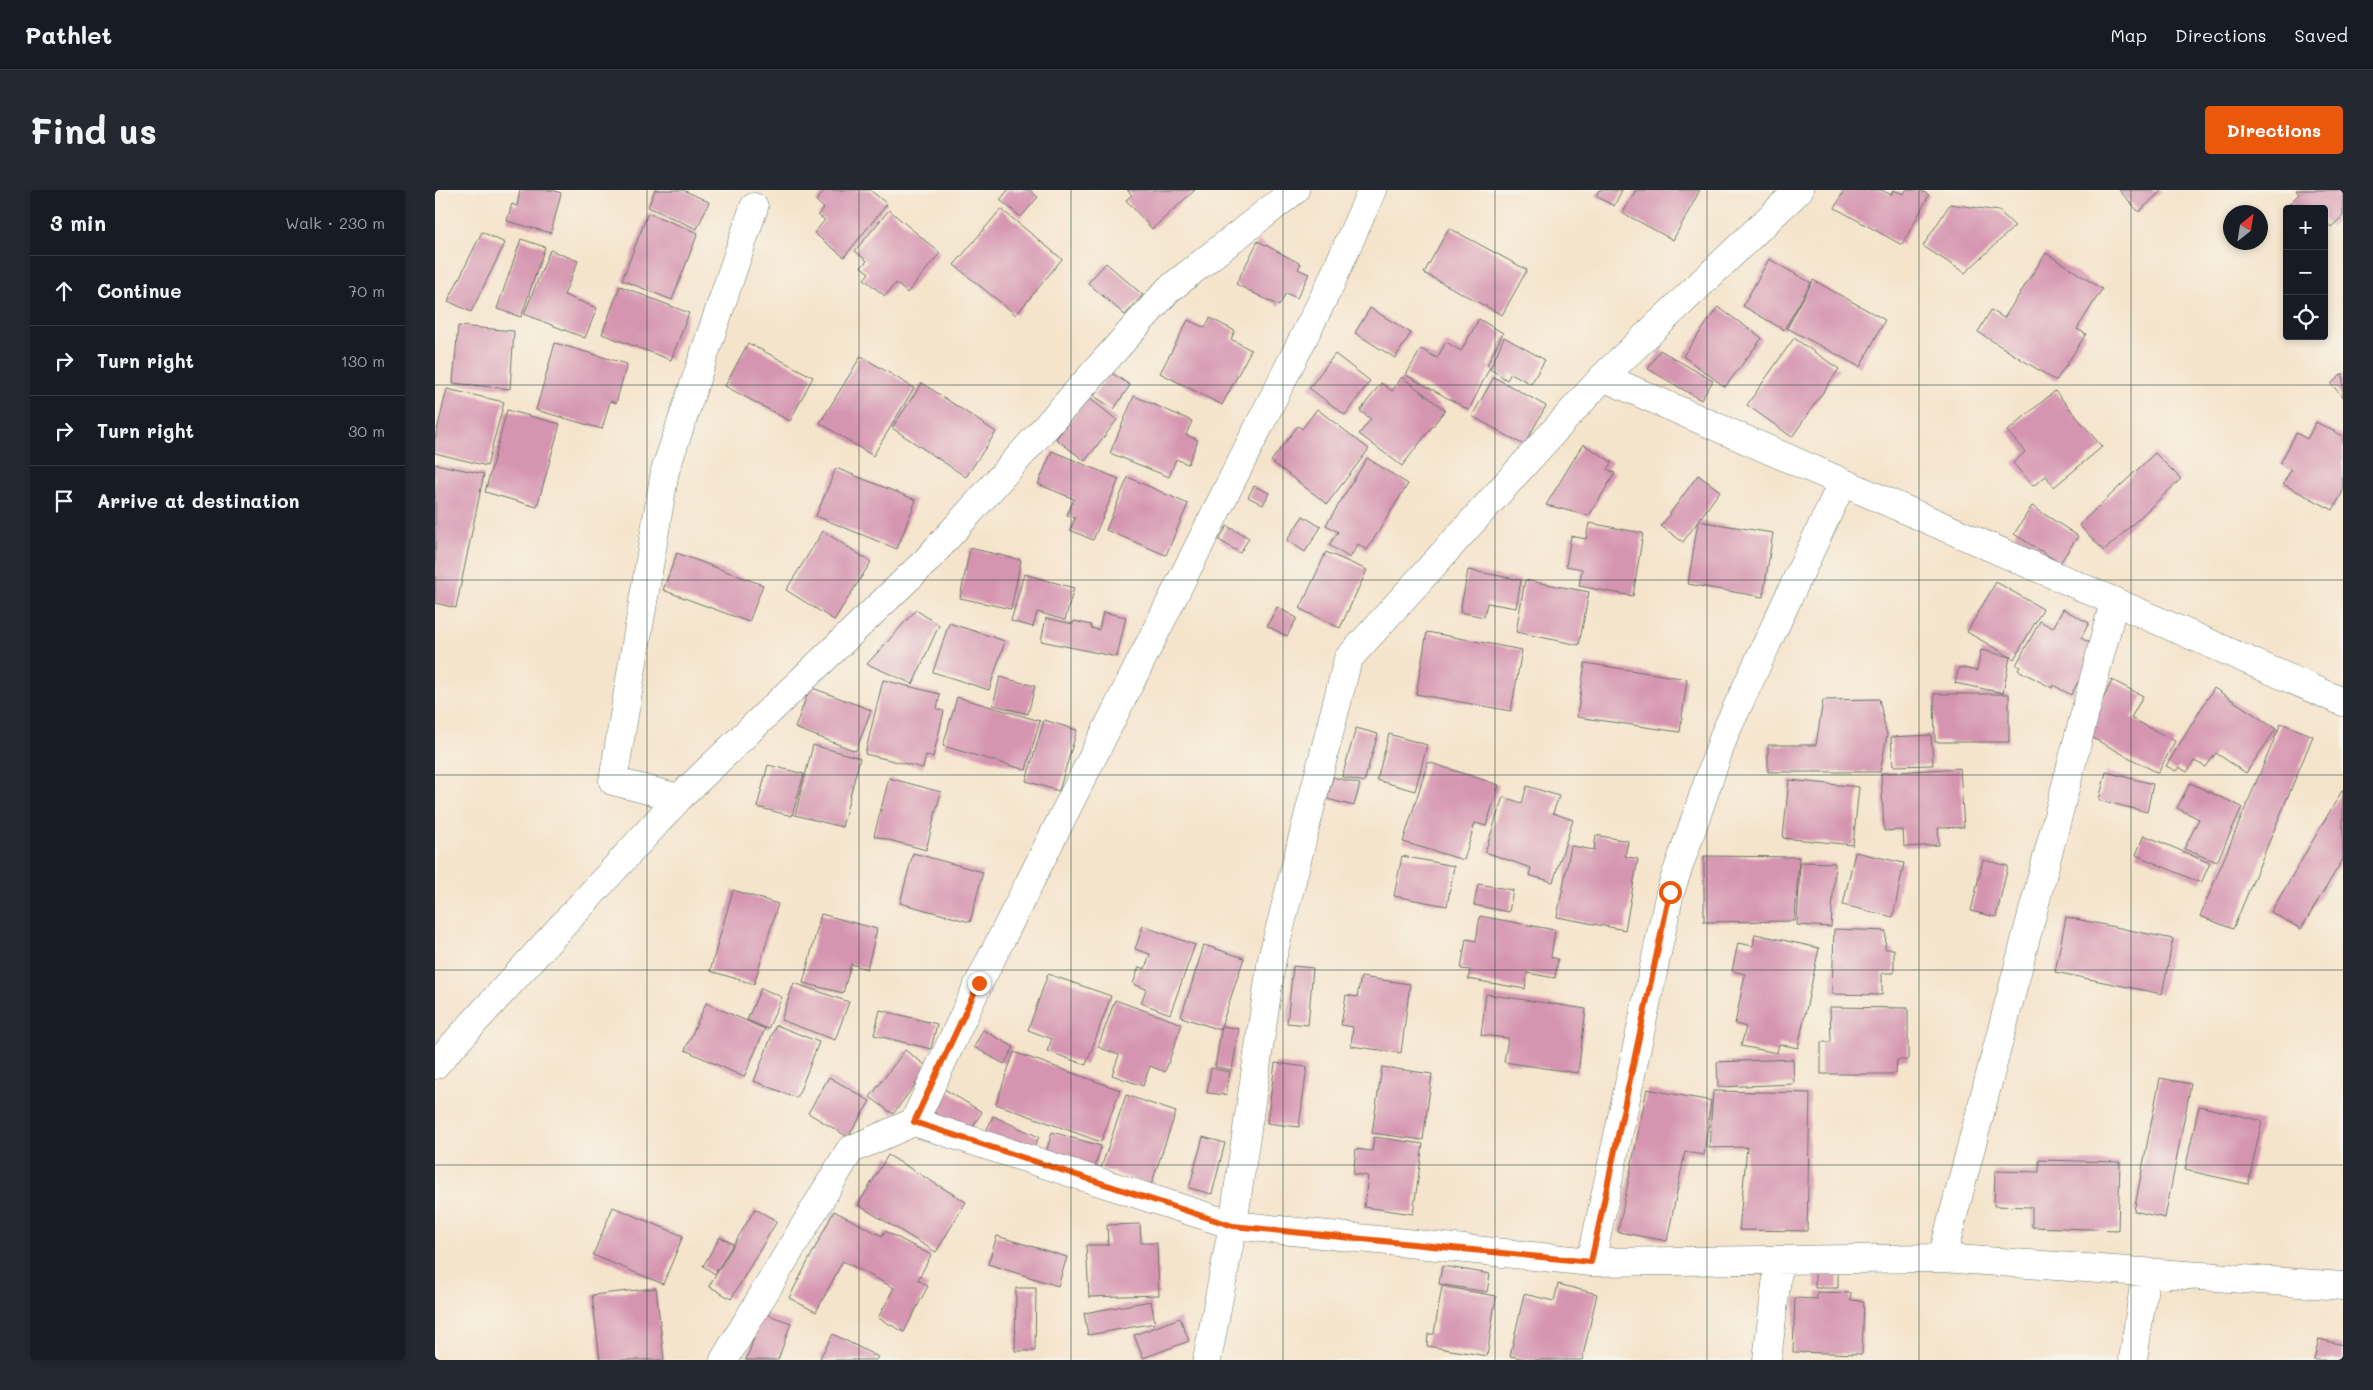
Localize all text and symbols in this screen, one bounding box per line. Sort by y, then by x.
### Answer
text: Pathlet [25,19,112,50]
text: Map [2110,23,2147,47]
text: Directions [2175,23,2267,47]
text: Saved [2295,23,2348,47]
button: Directions [2205,106,2343,154]
text: Find us [30,107,157,153]
north arrow [2223,205,2268,250]
map controls [2283,205,2328,340]
button: + [2283,205,2328,250]
text: 3 min [50,209,106,236]
text: Walk · 230 m [285,212,385,233]
button: − [2283,250,2328,295]
icon: ahead [50,277,78,305]
text: Continue [97,278,182,303]
text: 70 m [348,280,385,301]
button: locate [2283,295,2328,340]
icon: right [50,347,78,375]
text: Turn right [97,348,194,373]
text: 130 m [341,350,385,371]
icon: right [50,417,78,445]
text: Turn right [97,418,194,443]
text: 30 m [348,420,385,441]
icon: arrive [50,487,78,515]
text: Arrive at destination [97,488,300,513]
route start [1659,881,1682,904]
route end [968,972,991,995]

